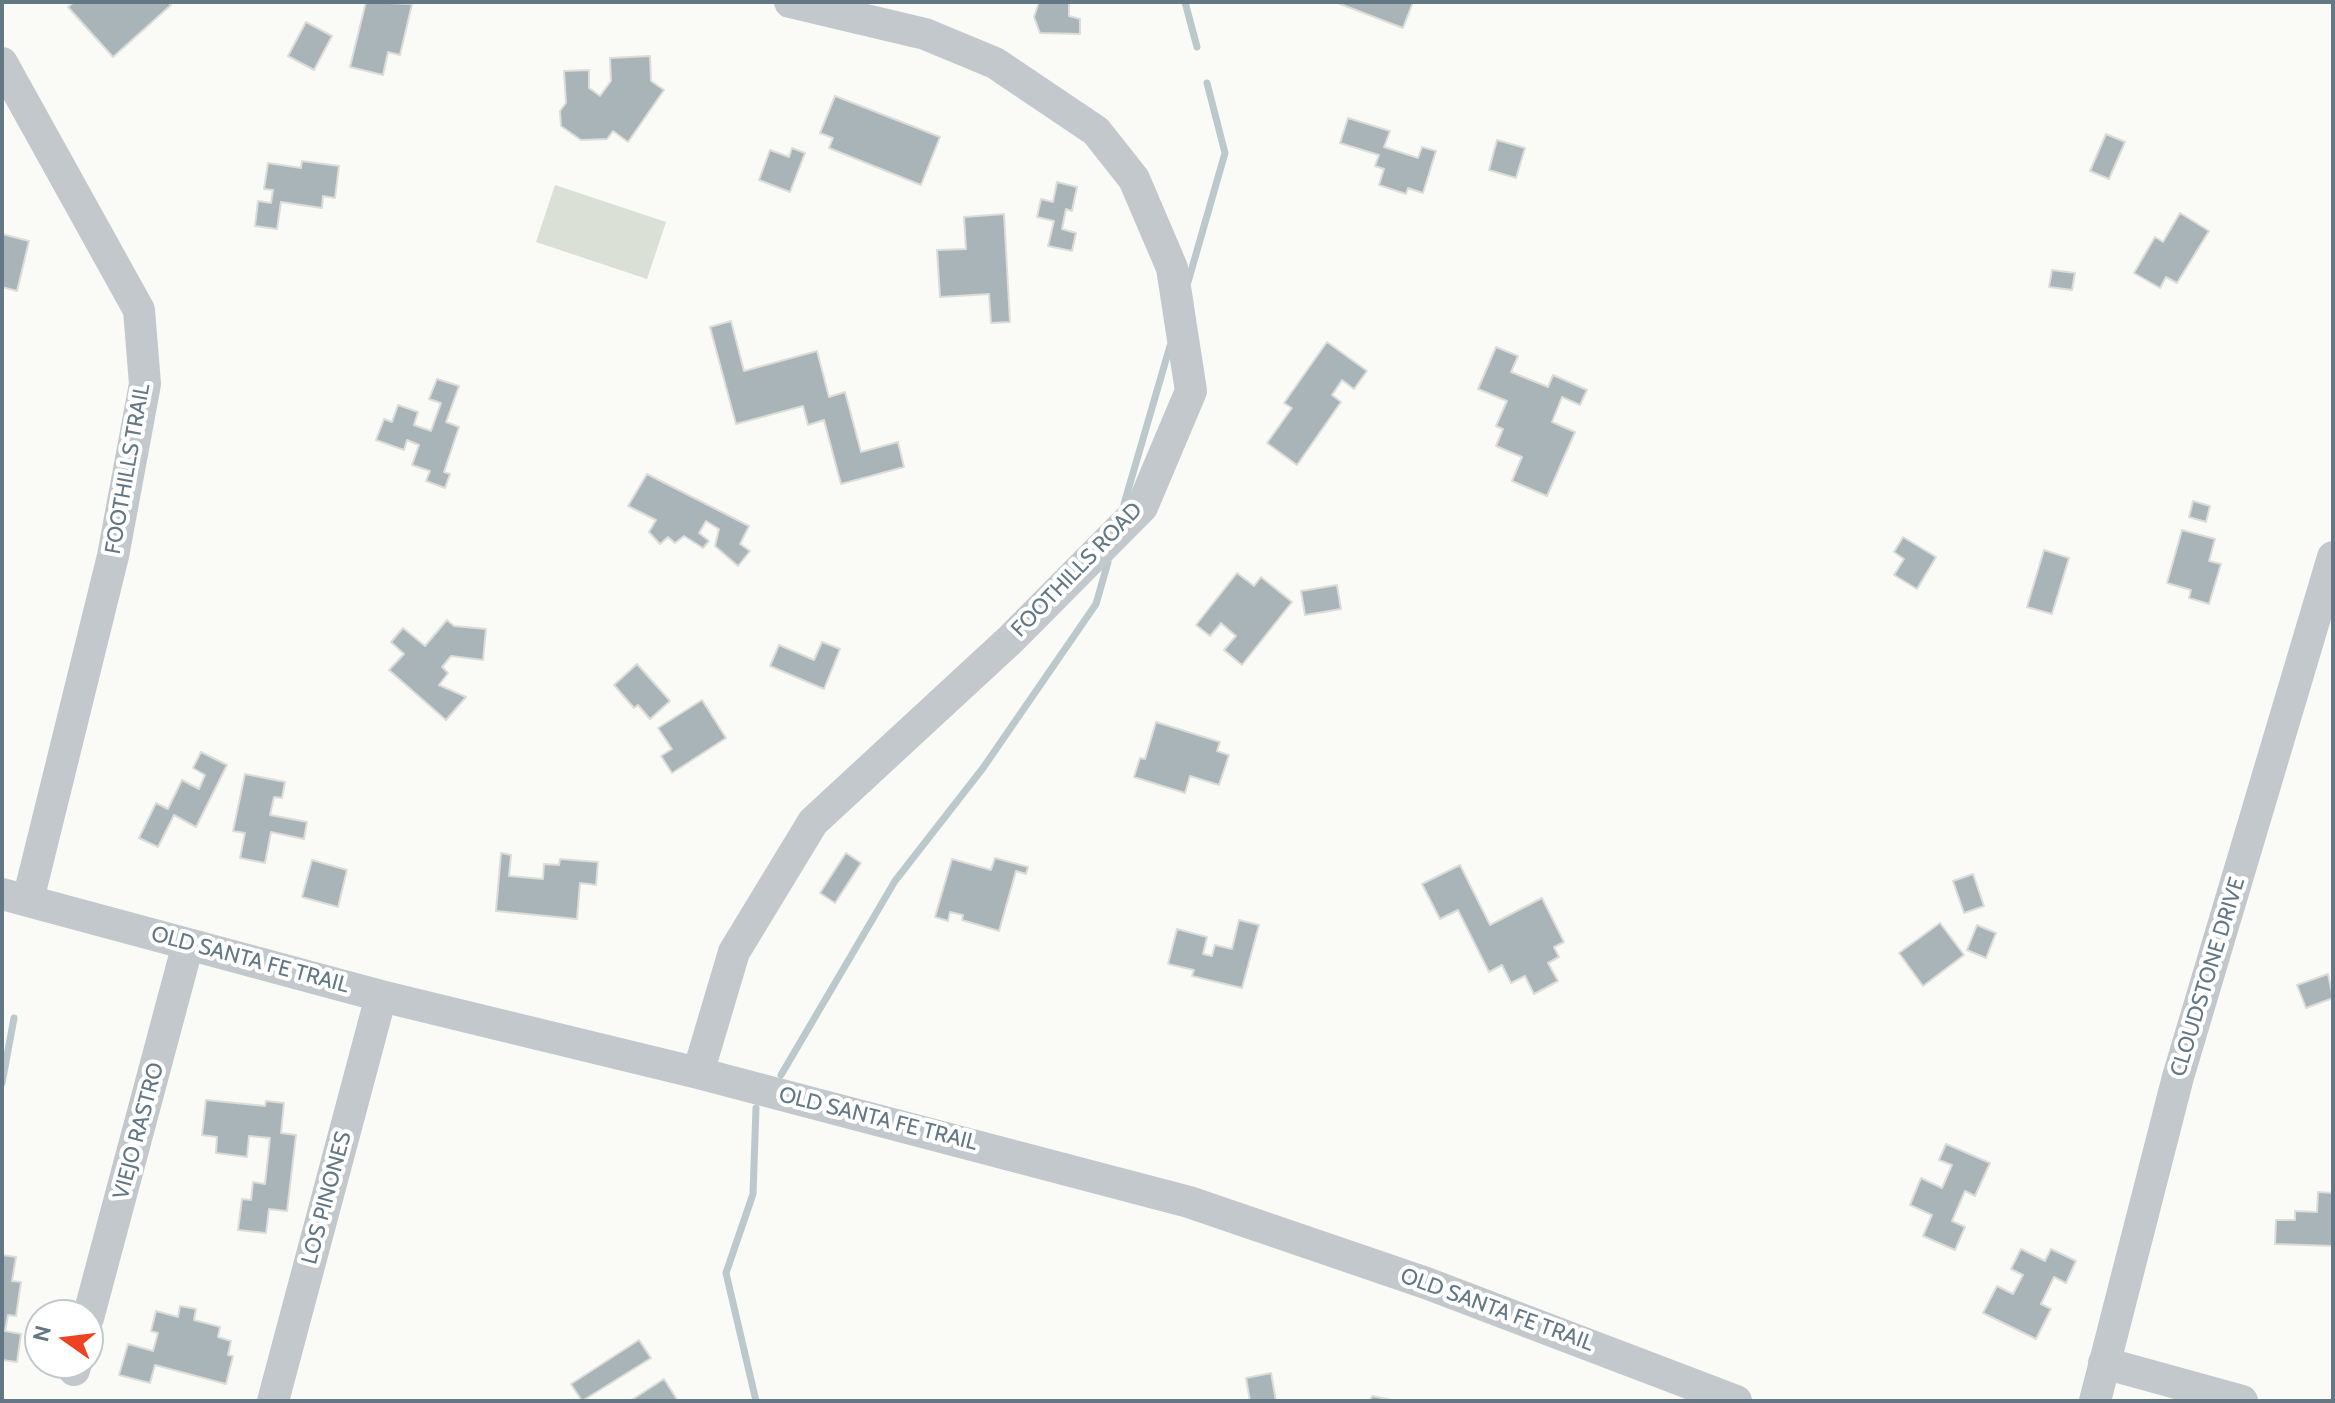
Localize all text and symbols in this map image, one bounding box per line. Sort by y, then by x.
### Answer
street label: FOOTHILLS TRAIL [100,382,156,556]
street label: FOOTHILLS ROAD [1006,497,1148,643]
street label: CLOUDSTONE DRIVE [2165,874,2251,1080]
street label: OLD SANTA FE TRAIL [148,921,352,999]
street label: VIEJO RASTRO [108,1060,170,1202]
street label: OLD SANTA FE TRAIL [776,1082,980,1156]
street label: LOS PINONES [297,1129,357,1267]
street label: OLD SANTA FE TRAIL [1397,1263,1597,1357]
north arrow [24,1299,104,1379]
text: N [27,1323,57,1344]

